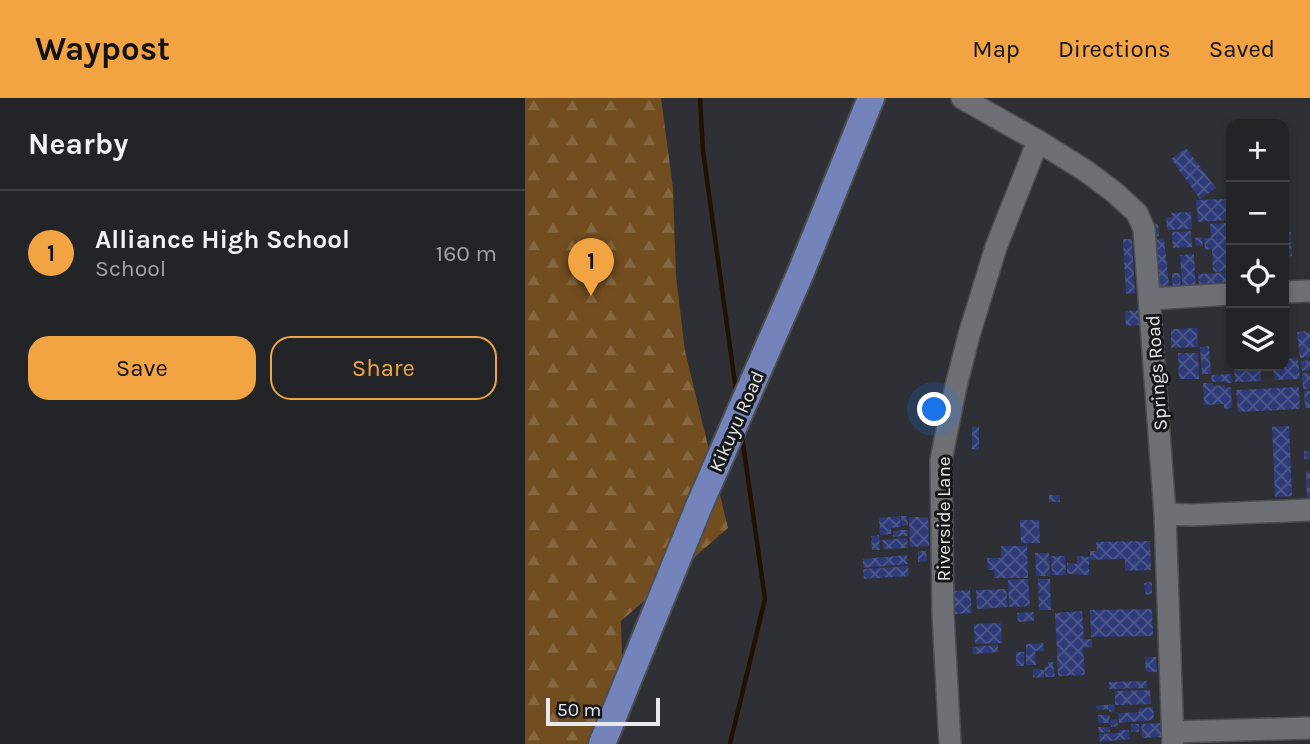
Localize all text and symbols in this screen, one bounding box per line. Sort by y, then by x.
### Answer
text: Waypost [35,30,170,68]
text: Map [972,35,1020,63]
text: Directions [1058,35,1171,63]
text: Saved [1209,35,1275,63]
map controls [1226,119,1289,371]
button: + [1226,119,1289,182]
text: Nearby [28,126,128,162]
button: − [1226,182,1289,245]
text: Alliance High School [95,224,350,255]
pin: 1 [568,238,614,296]
text: 1 [47,240,55,267]
text: 160 m [436,240,497,267]
button: locate [1226,245,1289,308]
text: School [95,255,166,282]
button: layers [1226,308,1289,371]
street label: Springs Road [1142,315,1172,431]
button: Save [28,336,256,400]
button: Share [270,336,497,400]
street label: Kikuyu Road [705,368,769,475]
your location [917,392,951,426]
street label: Riverside Lane [933,456,955,582]
scale bar [546,695,660,727]
text: 50 m [557,699,601,721]

